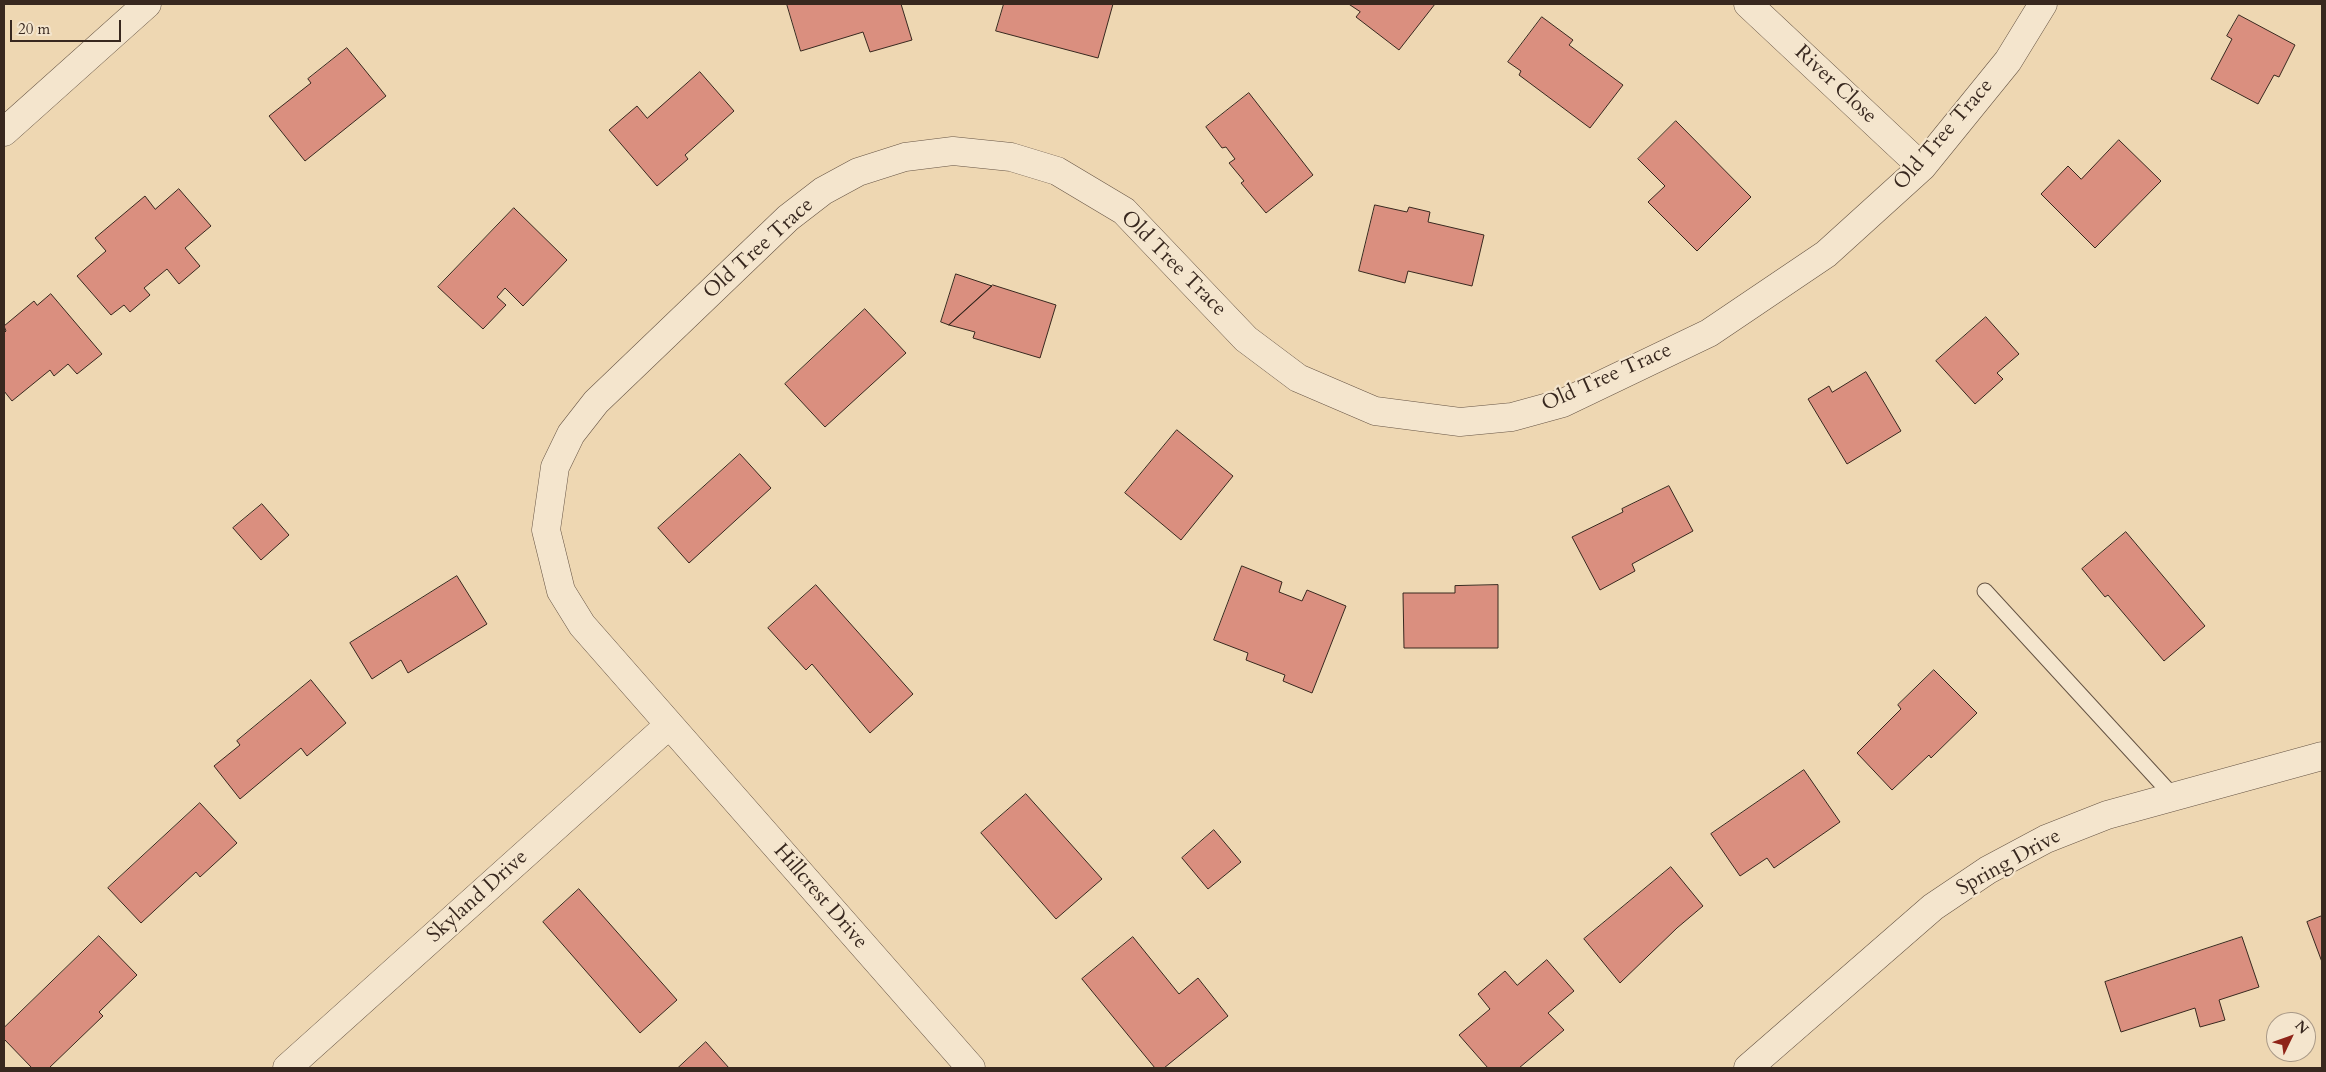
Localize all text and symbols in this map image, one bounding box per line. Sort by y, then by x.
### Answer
scale bar [12,10,124,42]
text: 20 m [18,19,50,39]
street label: River Close [1789,41,1881,129]
street label: Old Tree Trace [1889,74,1999,196]
street label: Old Tree Trace [699,193,819,305]
street label: Old Tree Trace [1115,206,1231,322]
street label: Old Tree Trace [1538,338,1676,418]
street label: Spring Drive [1952,824,2066,902]
street label: Hillcrest Drive [768,839,872,955]
street label: Skyland Drive [422,845,534,949]
north arrow [2266,1012,2316,1062]
text: N [2291,1016,2313,1038]

